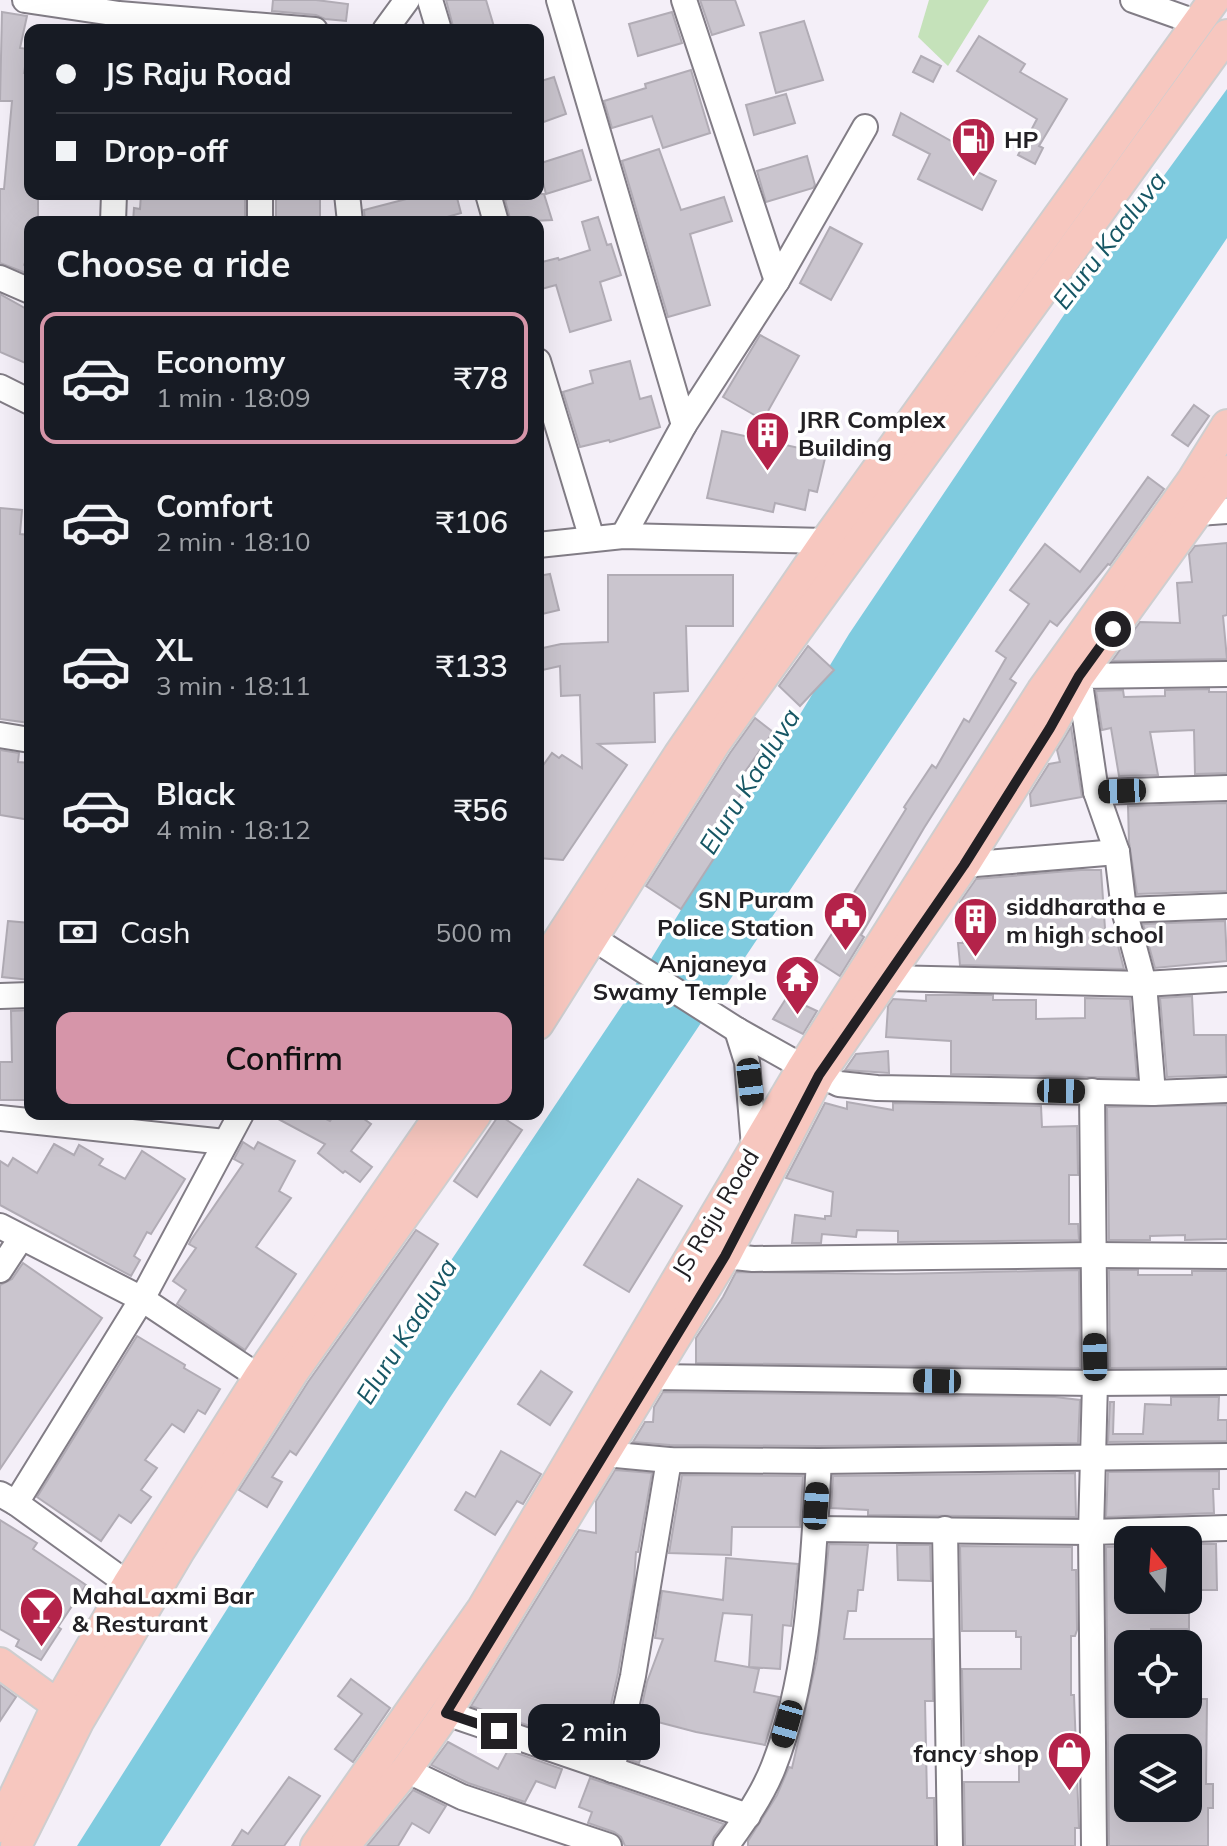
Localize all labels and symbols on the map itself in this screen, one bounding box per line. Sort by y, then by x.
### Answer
fuel station icon: HP [949,115,997,178]
place label: HP [1004,124,1039,154]
water label: Eluru Kaaluva [1045,165,1173,315]
place label: JRR Complex Building [798,404,947,462]
building icon: JRR Complex Building [743,409,791,472]
route start [1095,611,1131,647]
water label: Eluru Kaaluva [691,702,807,860]
car [1098,778,1146,804]
place label: SN Puram Police Station [657,884,814,942]
public building icon: SN Puram Police Station [821,889,869,952]
place label: siddharatha e m high school [1006,891,1166,949]
building icon: siddharatha e m high school [951,896,999,959]
place label: Anjaneya Swamy Temple [593,948,767,1006]
temple icon: Anjaneya Swamy Temple [774,953,822,1016]
car [735,1057,765,1107]
car [1037,1079,1085,1103]
street label: JS Raju Road [665,1143,765,1283]
water label: Eluru Kaaluva [348,1252,464,1410]
car [1083,1333,1107,1381]
car [913,1369,961,1393]
car [802,1481,830,1531]
north arrow [1114,1526,1202,1614]
place label: MahaLaxmi Bar & Resturant [72,1580,254,1638]
bar icon: MahaLaxmi Bar & Resturant [17,1585,65,1648]
car [769,1698,805,1750]
callout: 2 min [527,1703,659,1759]
route end [481,1713,517,1749]
shop icon: fancy shop [1046,1729,1094,1792]
place label: fancy shop [913,1738,1039,1768]

